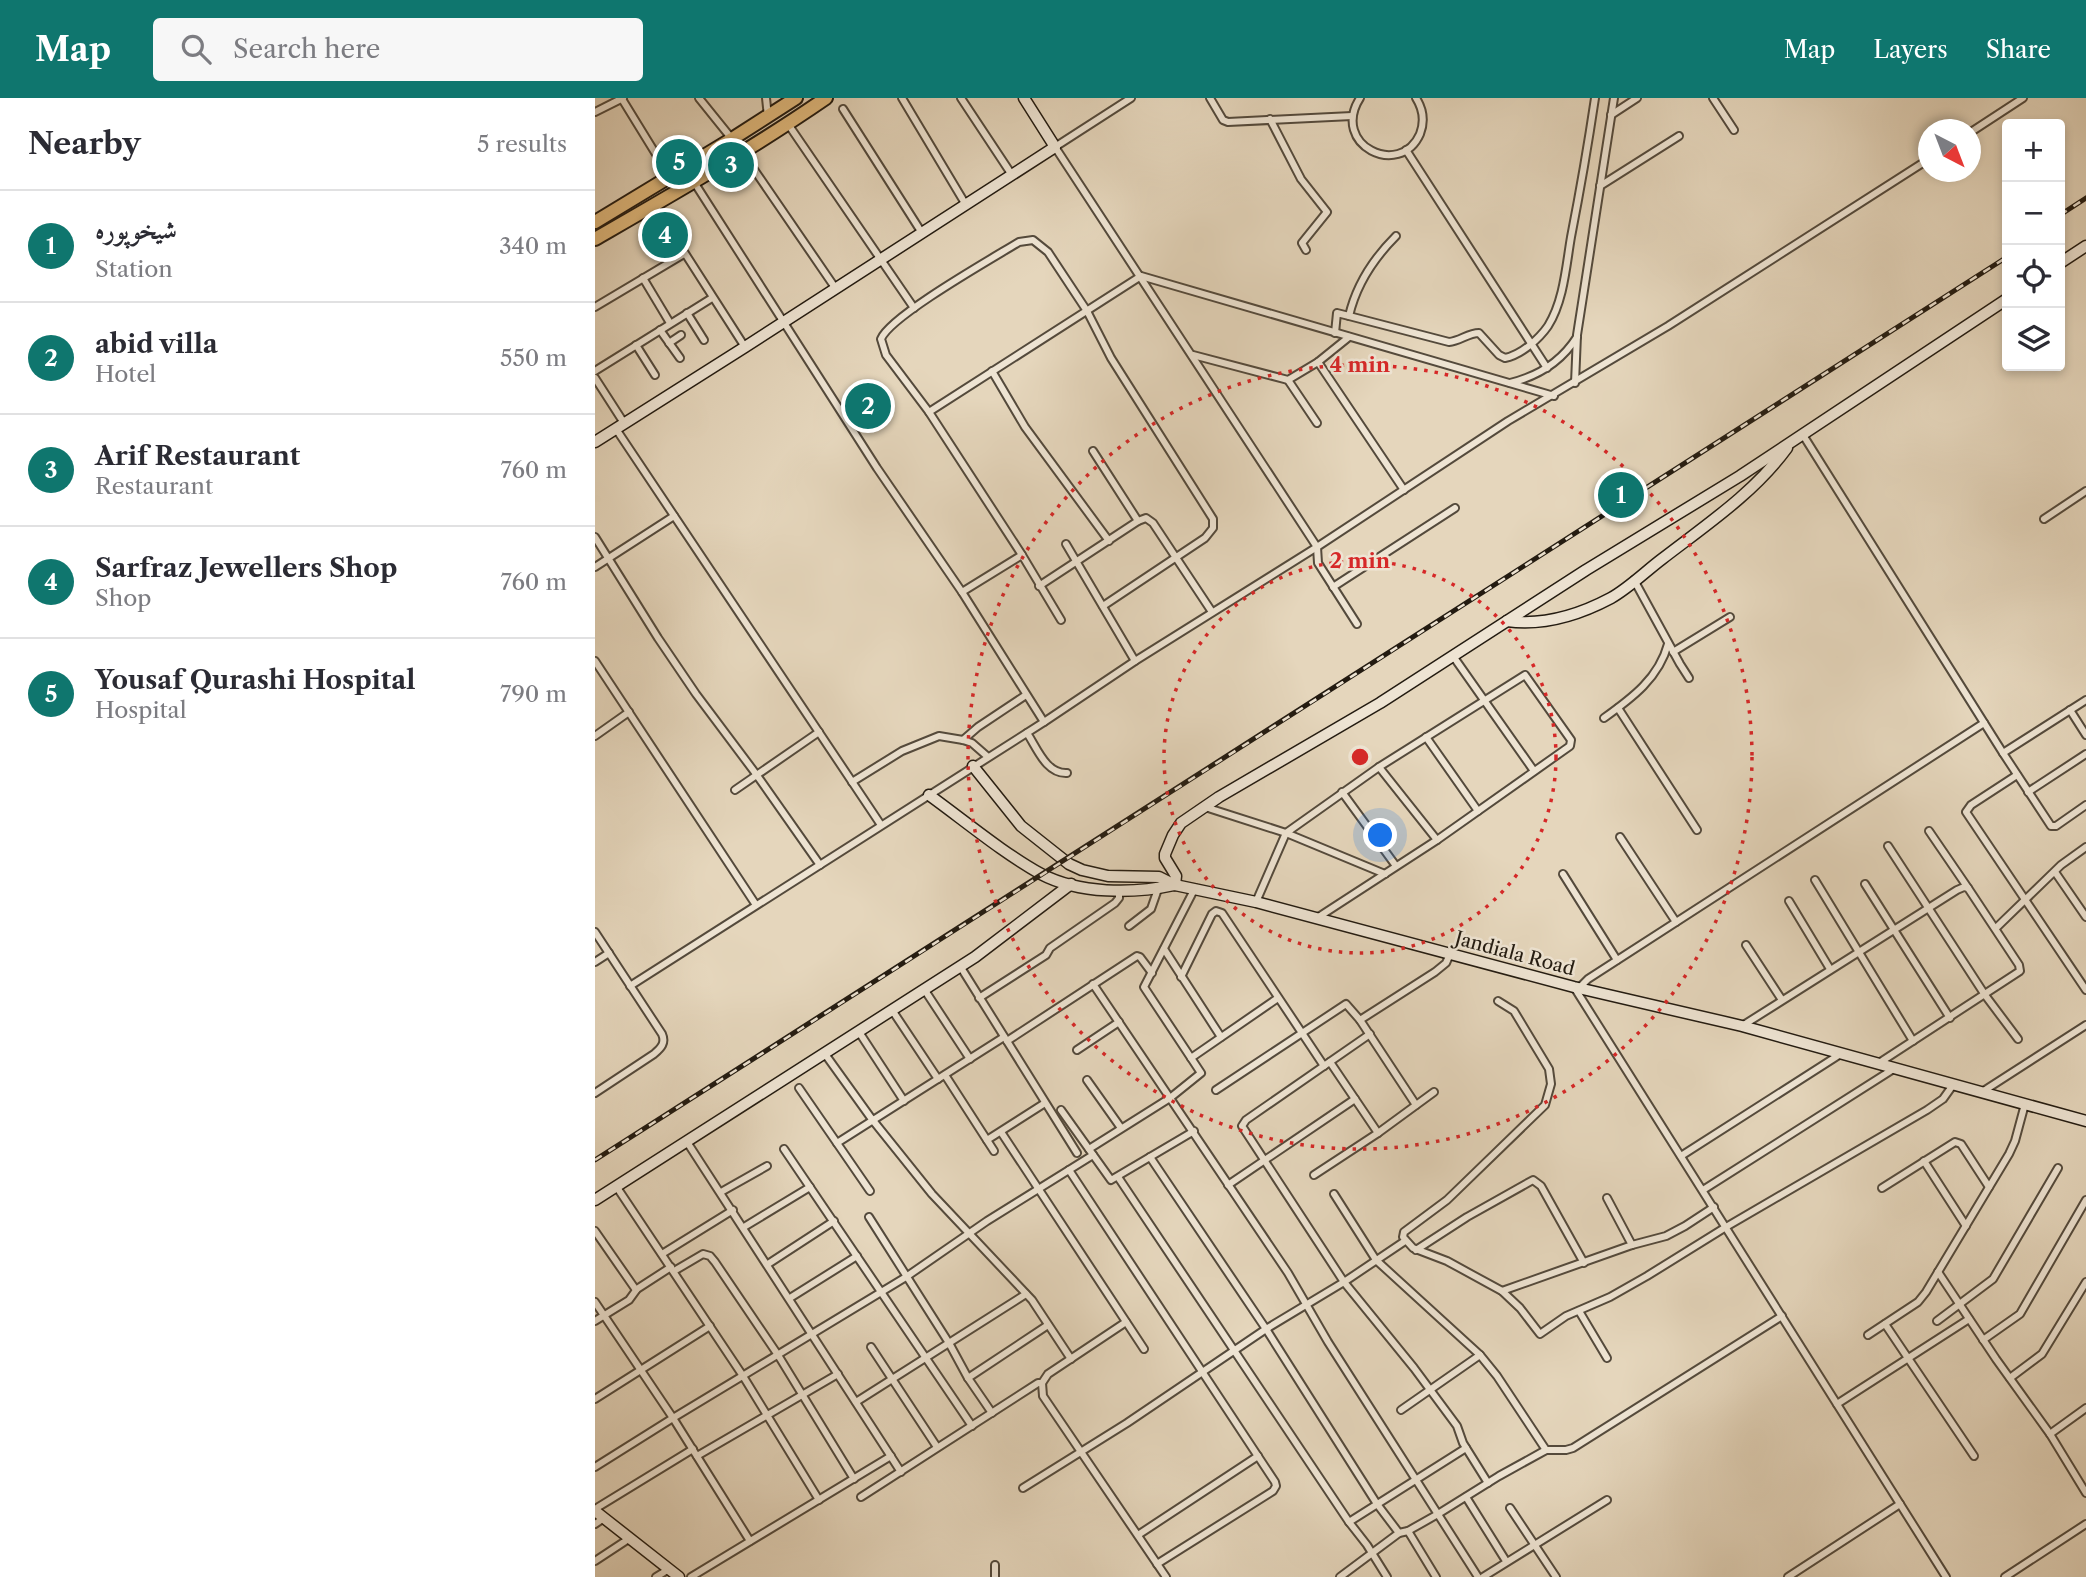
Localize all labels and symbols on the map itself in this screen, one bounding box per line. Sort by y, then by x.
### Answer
north arrow [1918,119,1981,182]
pin: 5 [656,136,702,188]
pin: 3 [708,139,754,191]
pin: 4 [642,209,688,261]
text: 4 min [1330,352,1391,377]
pin: 2 [845,380,891,432]
pin: 1 [1598,469,1644,521]
text: 2 min [1330,548,1391,573]
centre of rings [1348,745,1372,769]
your location [1363,818,1397,852]
street label: Jandiala Road [1449,926,1578,981]

